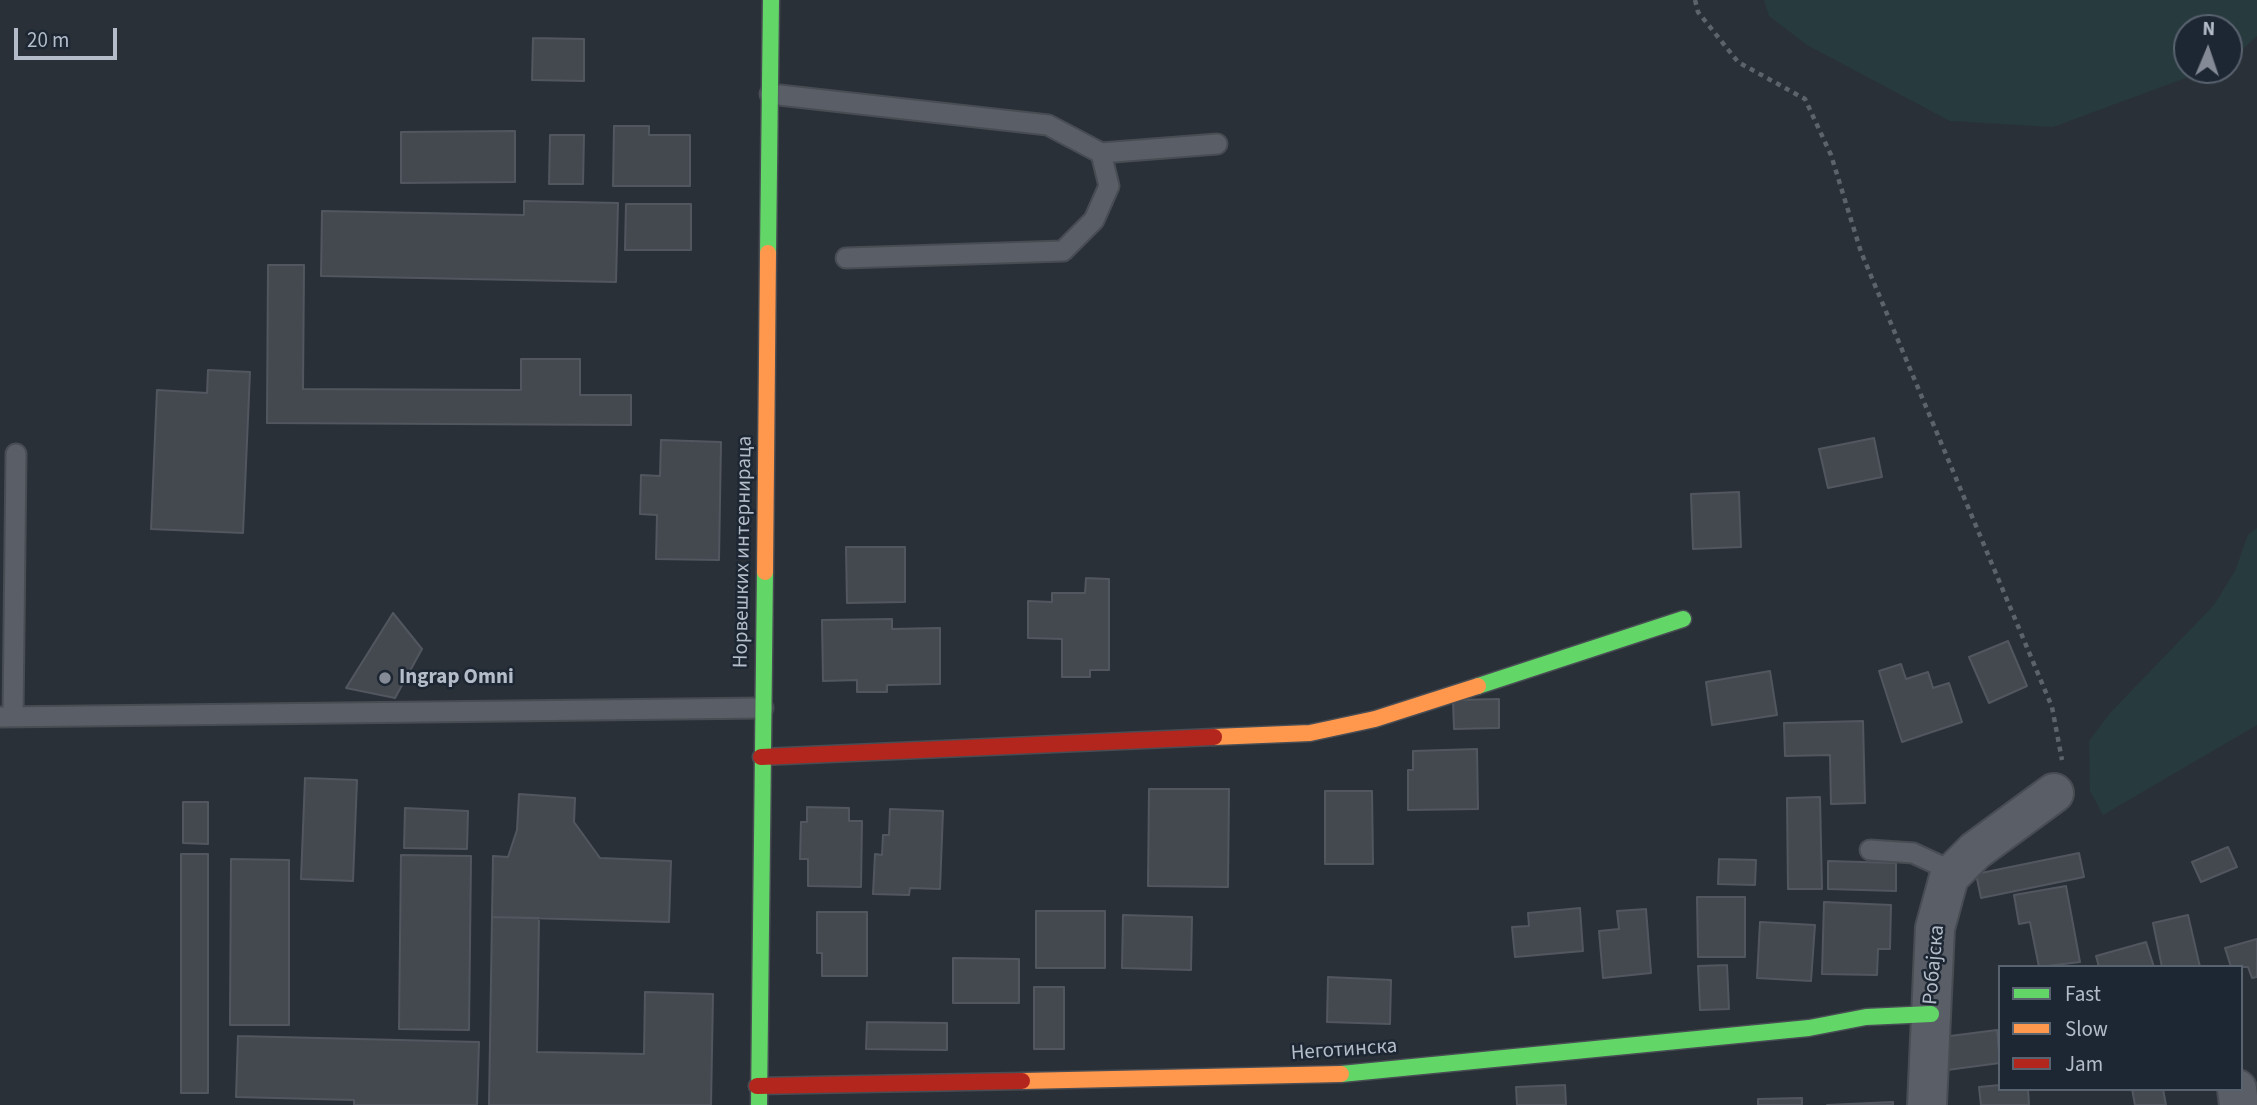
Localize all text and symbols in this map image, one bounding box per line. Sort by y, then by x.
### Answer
scale bar [18,14,121,58]
north arrow [2173,14,2243,84]
text: N [2202,16,2215,43]
text: 20 m [27,25,69,55]
street label: Норвешких интернираца [729,436,759,668]
place label: Ingrap Omni [399,665,514,691]
marker: Ingrap Omni [377,670,393,686]
street label: Робајска [1919,924,1951,1006]
legend [1998,965,2243,1091]
text: Fast [2065,979,2101,1009]
text: Slow [2065,1014,2108,1044]
street label: Неготинска [1290,1035,1398,1067]
text: Jam [2065,1049,2103,1079]

